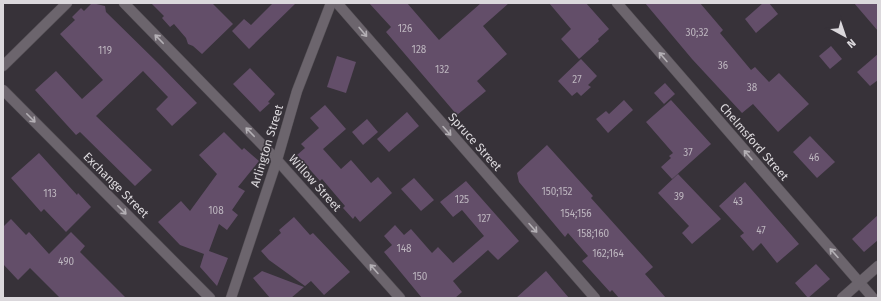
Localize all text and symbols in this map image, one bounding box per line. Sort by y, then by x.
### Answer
north arrow [825,16,865,56]
house number: 126 [398,23,412,35]
one-way arrow [358,26,367,37]
house number: 30;32 [686,27,708,39]
one-way arrow [154,34,164,44]
text: N [844,36,858,51]
house number: 128 [412,44,427,56]
house number: 119 [98,45,112,57]
one-way arrow [659,51,668,62]
house number: 36 [718,60,728,72]
house number: 132 [435,64,449,76]
house number: 27 [572,74,582,86]
house number: 38 [747,82,758,94]
street label: Chelmsford Street [717,101,792,184]
street label: Arlington Street [248,102,286,189]
street label: Spruce Street [445,110,505,174]
one-way arrow [26,113,36,123]
one-way arrow [443,125,452,136]
one-way arrow [245,127,255,137]
house number: 37 [683,147,693,159]
street label: Exchange Street [80,149,152,221]
one-way arrow [744,150,753,160]
street label: Willow Street [286,152,345,215]
house number: 46 [809,152,819,164]
house number: 150;152 [541,186,573,198]
house number: 113 [43,188,57,200]
house number: 39 [674,191,684,203]
house number: 125 [455,194,469,206]
house number: 43 [733,196,743,208]
one-way arrow [117,205,127,215]
house number: 108 [208,205,224,217]
house number: 154;156 [560,208,592,220]
house number: 127 [477,213,491,225]
one-way arrow [529,223,538,233]
house number: 47 [756,225,766,237]
house number: 158;160 [577,228,609,240]
house number: 148 [396,243,412,255]
house number: 162;164 [592,248,624,260]
one-way arrow [829,248,838,258]
house number: 490 [58,256,74,268]
one-way arrow [369,264,379,274]
house number: 150 [413,271,428,283]

